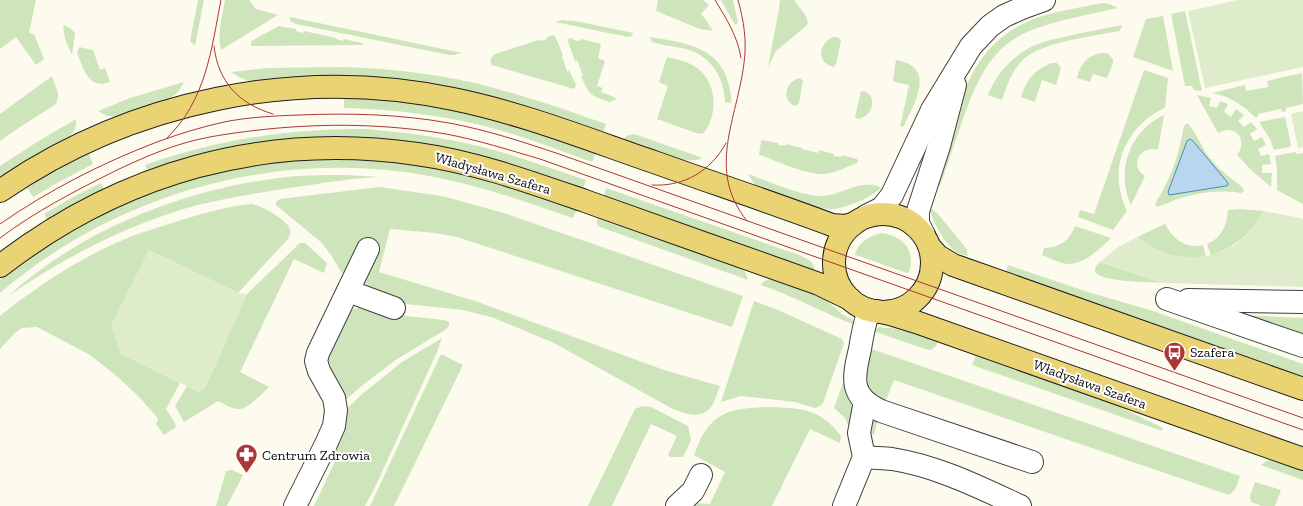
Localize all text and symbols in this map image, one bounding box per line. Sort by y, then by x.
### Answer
street label: Władysława Szafera [433,149,553,198]
bus stop icon: Szafera [1161,339,1187,372]
place label: Szafera [1190,344,1234,361]
street label: Władysława Szafera [1031,356,1149,413]
pharmacy icon: Centrum Zdrowia [234,442,260,475]
place label: Centrum Zdrowia [262,447,370,464]

